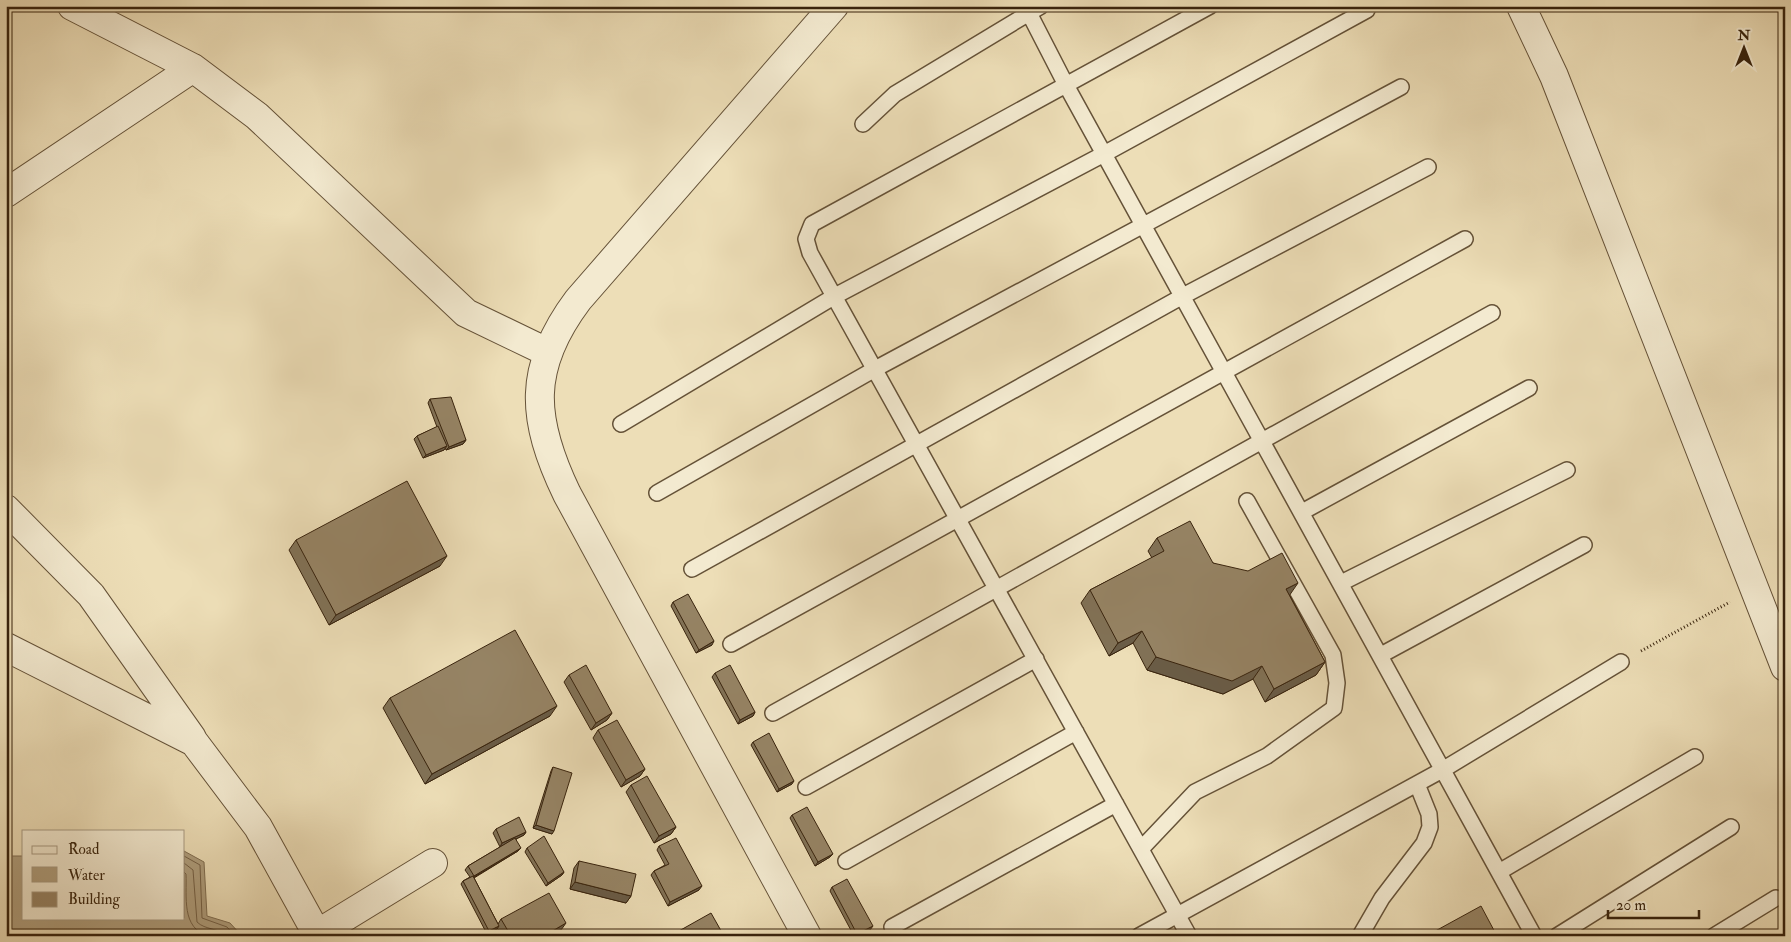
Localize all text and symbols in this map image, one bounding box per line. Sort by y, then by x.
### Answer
north arrow [1718,22,1768,72]
text: N [1737,27,1751,44]
legend [22,830,185,920]
text: Road [68,840,100,859]
text: Water [67,866,105,885]
scale bar [1608,887,1700,919]
text: Building [68,890,120,909]
text: 20 m [1616,896,1646,915]

